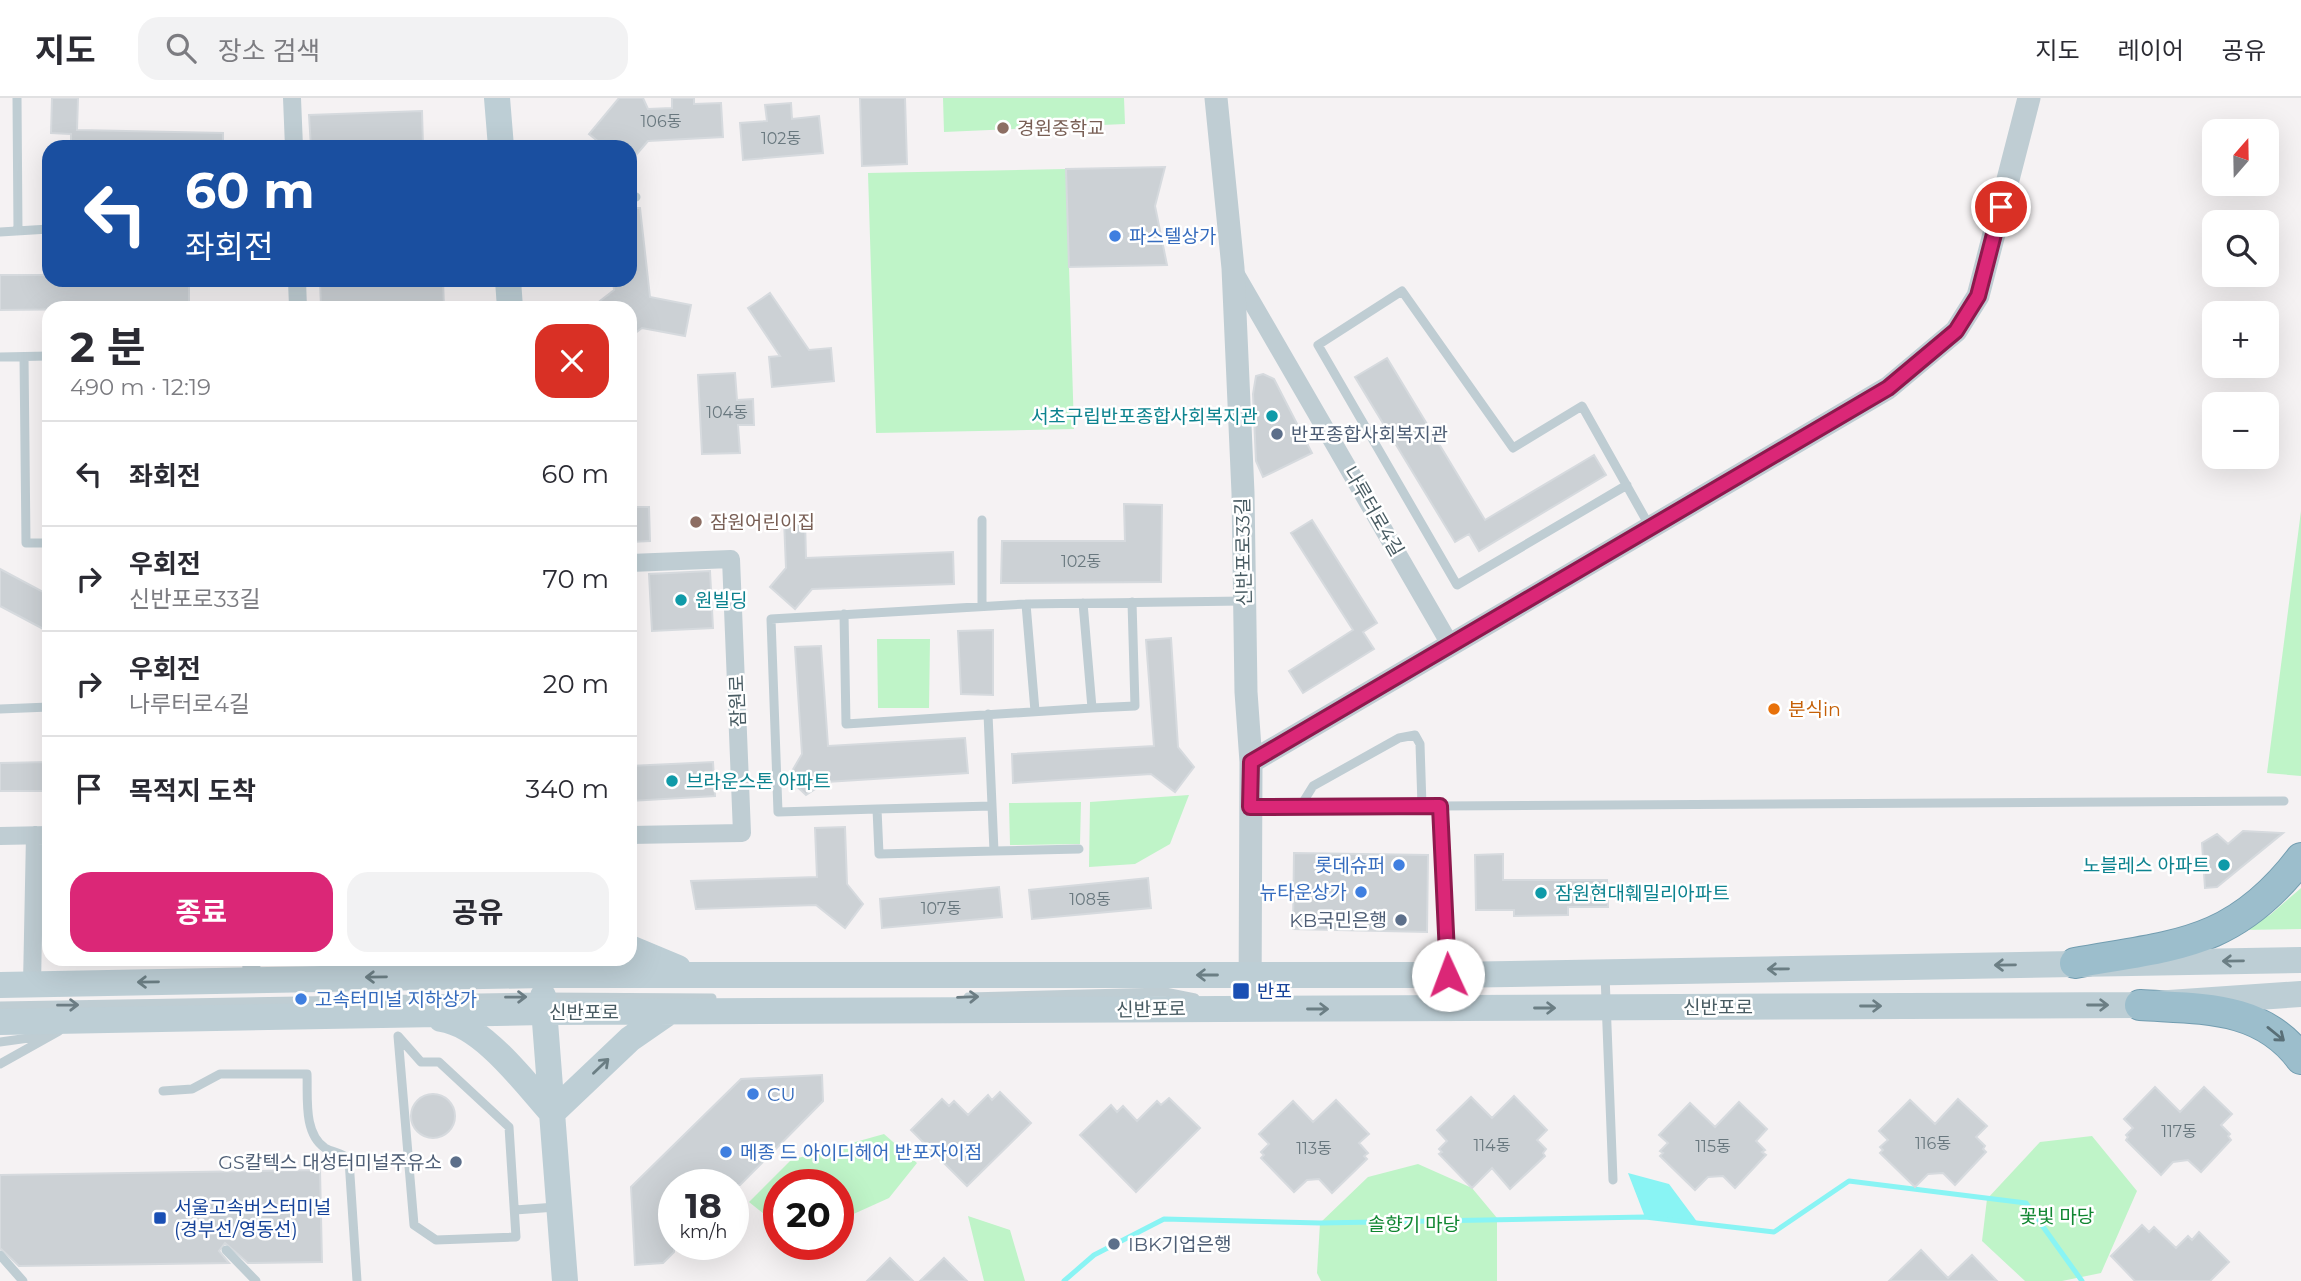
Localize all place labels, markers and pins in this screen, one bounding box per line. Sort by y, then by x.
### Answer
place label: 경원중학교 [1017,117,1104,140]
marker: 경원중학교 [995,120,1011,136]
pin [1971,177,2031,237]
place label: 파스텔상가 [1129,225,1216,248]
marker: 파스텔상가 [1107,228,1123,244]
place label: 서초구립반포종합사회복지관 [1031,405,1258,428]
marker: 서초구립반포종합사회복지관 [1264,408,1280,424]
place label: 반포종합사회복지관 [1291,423,1448,446]
marker: 반포종합사회복지관 [1269,426,1285,442]
place label: 잠원어린이집 [710,511,815,534]
marker: 잠원어린이집 [688,514,704,530]
place label: 원빌딩 [695,589,747,612]
marker: 원빌딩 [673,592,689,608]
place label: 분식in [1788,698,1841,721]
marker: 분식in [1766,701,1782,717]
place label: 브라운스톤 아파트 [686,770,831,793]
marker: 브라운스톤 아파트 [664,773,680,789]
place label: 롯데슈퍼 [1315,854,1385,877]
place label: 노블레스 아파트 [2083,854,2210,877]
marker: 롯데슈퍼 [1391,857,1407,873]
marker: 노블레스 아파트 [2216,857,2232,873]
place label: 뉴타운상가 [1260,881,1347,904]
place label: 잠원현대훼밀리아파트 [1555,882,1730,905]
marker: 뉴타운상가 [1353,884,1369,900]
marker: 잠원현대훼밀리아파트 [1533,885,1549,901]
place label: KB국민은행 [1289,909,1387,932]
marker: KB국민은행 [1393,912,1409,928]
place label: 반포 [1257,980,1292,1003]
marker: 반포 [1231,981,1251,1001]
place label: 고속터미널 지하상가 [315,988,477,1011]
marker: 고속터미널 지하상가 [293,991,309,1007]
place label: CU [767,1083,796,1106]
marker: CU [745,1086,761,1102]
place label: 메종 드 아이디헤어 반포자이점 [740,1141,982,1164]
marker: 메종 드 아이디헤어 반포자이점 [718,1144,734,1160]
place label: GS칼텍스 대성터미널주유소 [218,1151,442,1174]
marker: GS칼텍스 대성터미널주유소 [448,1154,464,1170]
place label: 서울고속버스터미널 (경부선/영동선) [174,1196,331,1241]
marker: 서울고속버스터미널 (경부선/영동선) [152,1210,168,1226]
place label: IBK기업은행 [1128,1233,1232,1256]
marker: IBK기업은행 [1106,1236,1122,1252]

